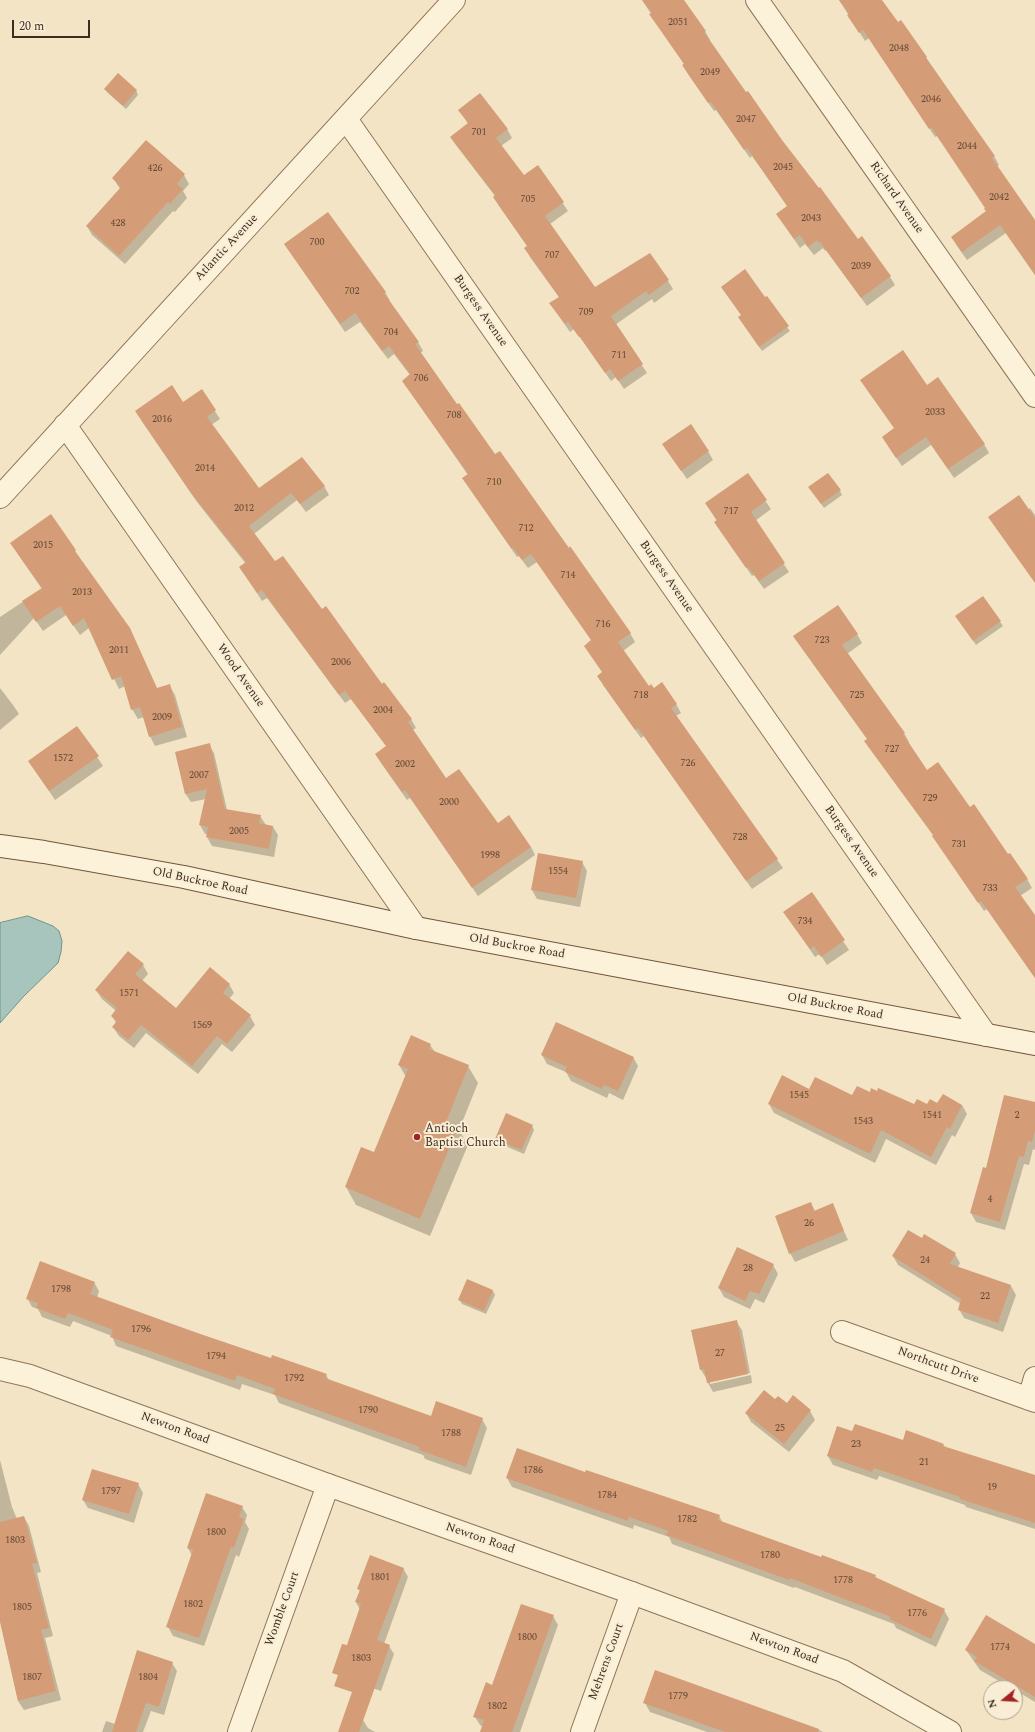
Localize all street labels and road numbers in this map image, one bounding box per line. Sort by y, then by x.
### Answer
street label: Richard Avenue [866,159,926,237]
street label: Atlantic Avenue [193,212,261,284]
street label: Burgess Avenue [450,272,510,350]
street label: Burgess Avenue [636,538,696,616]
street label: Wood Avenue [213,642,267,710]
street label: Burgess Avenue [821,803,881,881]
street label: Old Buckroe Road [151,865,249,899]
street label: Old Buckroe Road [468,931,566,963]
street label: Old Buckroe Road [786,991,884,1023]
street label: Northcutt Drive [895,1345,981,1387]
street label: Newton Road [139,1410,211,1448]
street label: Newton Road [444,1520,516,1558]
street label: Womble Court [263,1570,303,1648]
street label: Mehrens Court [586,1621,628,1703]
street label: Newton Road [748,1630,820,1668]

